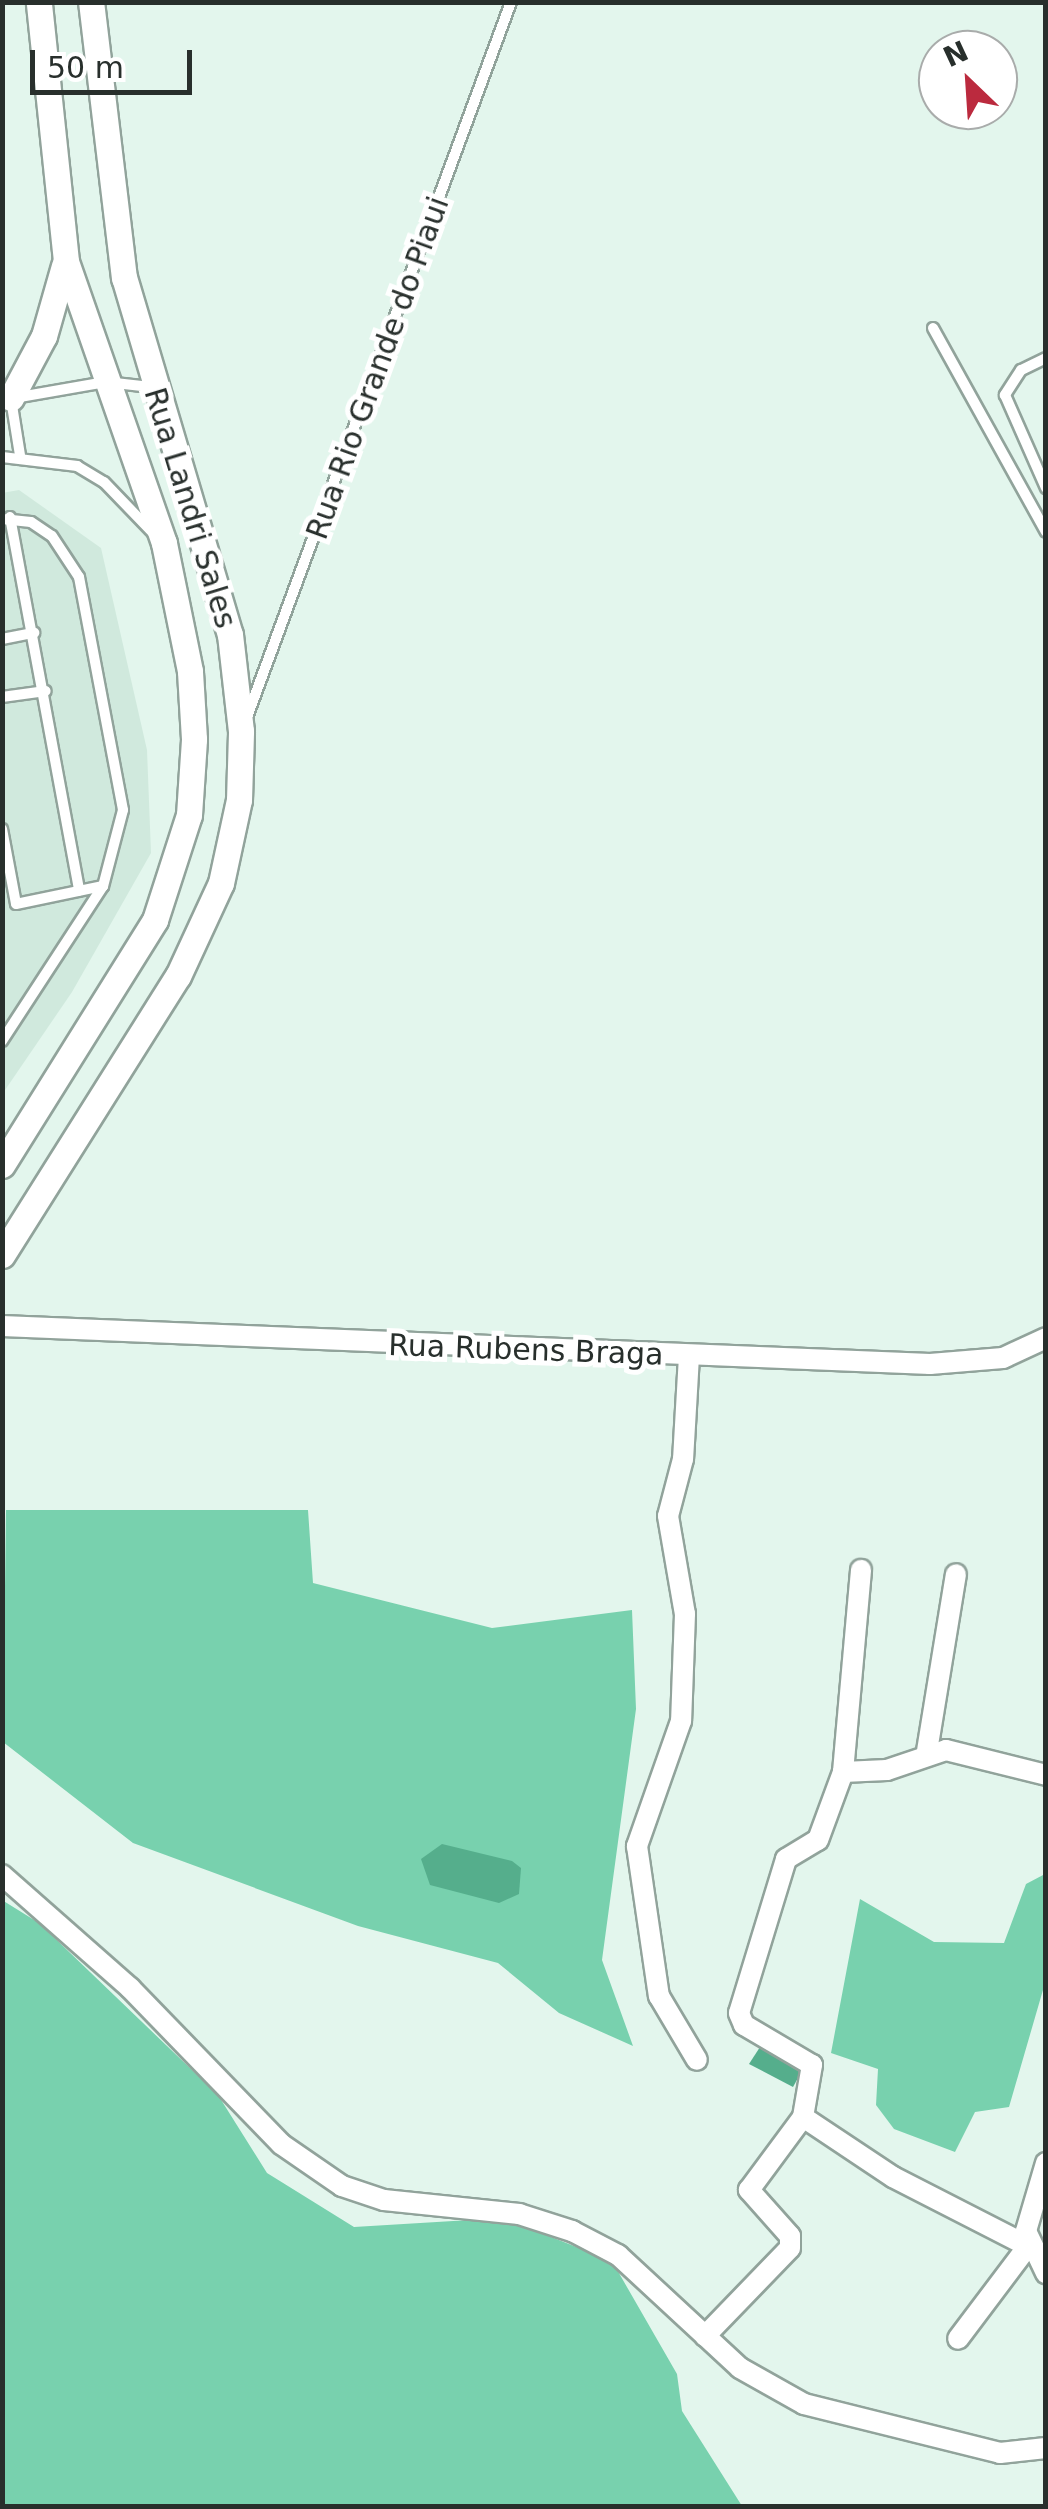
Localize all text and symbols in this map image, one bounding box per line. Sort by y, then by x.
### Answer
scale bar [35,30,198,92]
north arrow [918,30,1018,130]
text: N [938,34,974,74]
text: 50 m [47,50,124,85]
street label: Rua Rio Grande do Piaui [299,192,457,544]
street label: Rua Landri Sales [136,383,244,633]
street label: Rua Rubens Braga [388,1327,664,1373]

